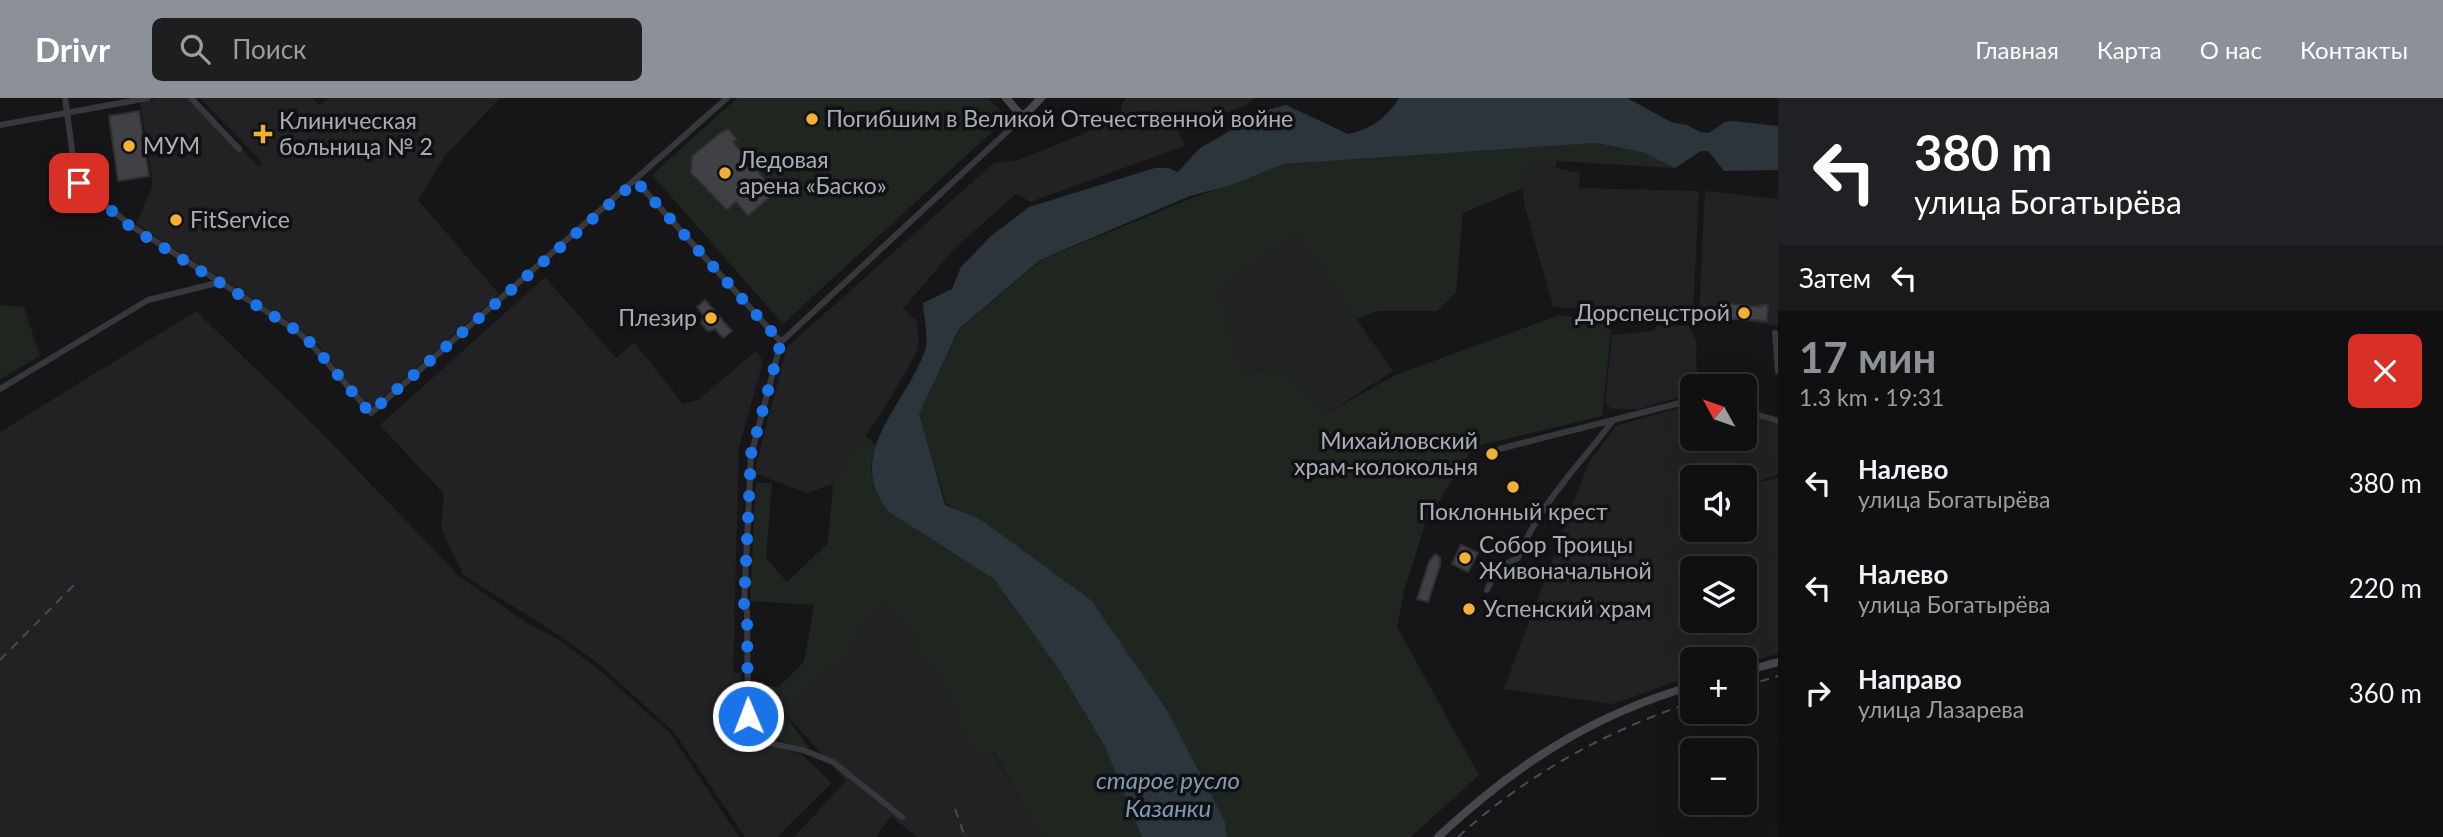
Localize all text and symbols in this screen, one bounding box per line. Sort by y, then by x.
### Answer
search box [152,18,642,81]
text: Drivr [35,29,110,69]
icon: search [176,30,214,68]
text: Поиск [232,33,307,65]
text: Главная [1975,35,2059,64]
text: Карта [2097,35,2162,64]
text: О нас [2200,35,2262,64]
text: Контакты [2300,35,2408,64]
place label: Погибшим в Великой Отечественной войне [826,104,1293,132]
place label: Клиническая больница № 2 [279,106,433,160]
marker: Погибшим в Великой Отечественной войне [804,111,820,127]
text: 380 m [1914,123,2052,181]
marker: Клиническая больница № 2 [253,124,273,144]
icon: left [1799,126,1890,217]
place label: МУМ [143,131,200,159]
marker: МУМ [121,138,137,154]
place label: Ледовая арена «Баско» [738,145,887,199]
pin [49,153,109,213]
icon: arrive [60,164,98,202]
marker: Ледовая арена «Баско» [717,165,733,181]
text: улица Богатырёва [1914,182,2182,221]
place label: FitService [190,205,290,233]
marker: FitService [168,212,184,228]
icon: left [1885,259,1923,297]
text: Затем [1799,262,1871,294]
place label: Дорспецстрой [1575,298,1730,326]
place label: Плезир [618,303,697,331]
marker: Дорспецстрой [1736,305,1752,321]
marker: Плезир [703,310,719,326]
text: 17 мин [1799,332,1936,382]
button: close [2348,334,2422,408]
north arrow [1680,374,1757,452]
map controls [1680,374,1757,815]
text: 1.3 km · 19:31 [1799,383,1944,411]
place label: Михайловский храм-колокольня [1294,426,1478,480]
marker: Михайловский храм-колокольня [1484,446,1500,462]
text: Налево [1858,453,1948,485]
icon: left [1799,464,1837,502]
button: sound [1680,465,1757,542]
text: 380 m [2349,467,2422,499]
marker: Поклонный крест [1505,479,1521,495]
text: улица Богатырёва [1858,485,2051,513]
place label: Поклонный крест [1418,497,1608,525]
place label: Собор Троицы Живоначальной [1479,530,1652,584]
marker: Собор Троицы Живоначальной [1457,550,1473,566]
button: layers [1680,556,1757,633]
text: Налево [1858,558,1948,590]
icon: left [1799,569,1837,607]
text: 220 m [2349,572,2422,604]
text: улица Богатырёва [1858,590,2051,618]
place label: Успенский храм [1483,594,1652,622]
marker: Успенский храм [1461,601,1477,617]
button: + [1680,647,1757,724]
text: Направо [1858,663,1962,695]
icon: right [1799,674,1837,712]
text: 360 m [2349,677,2422,709]
position arrow [711,679,785,753]
text: улица Лазарева [1858,695,2024,723]
button: − [1680,738,1757,815]
water label: старое русло Казанки [1096,765,1240,822]

